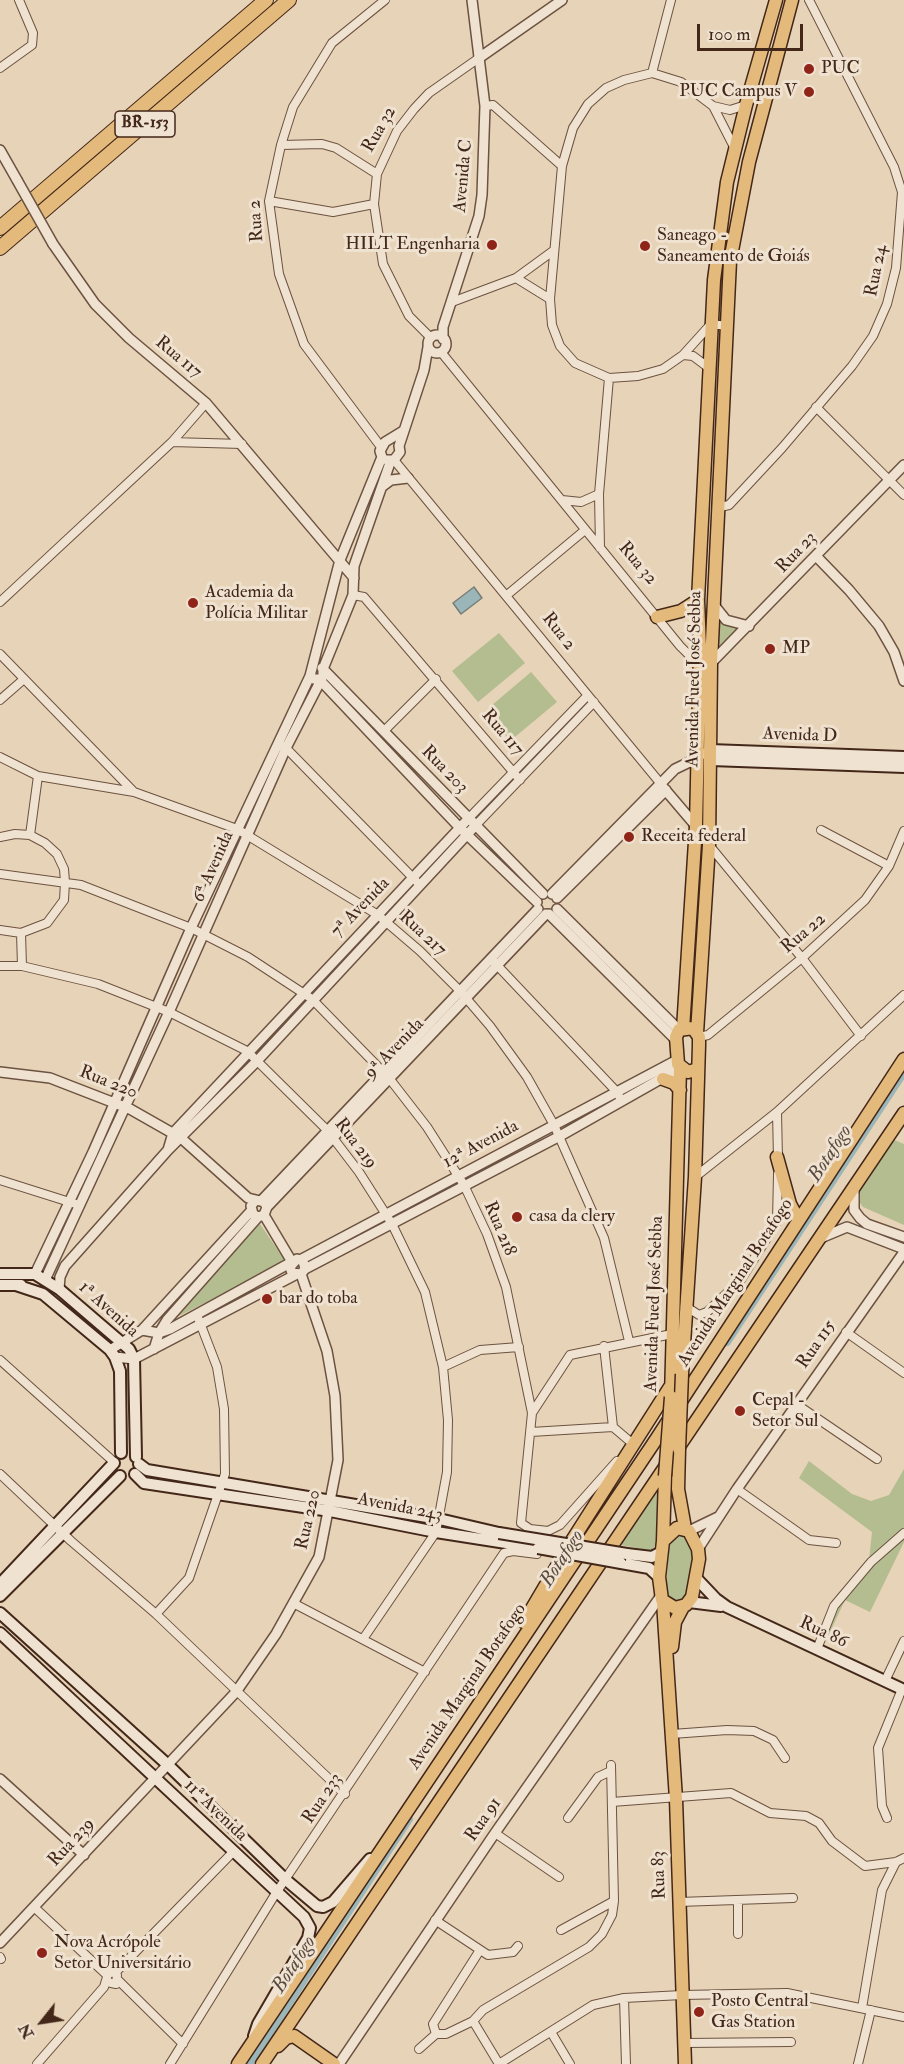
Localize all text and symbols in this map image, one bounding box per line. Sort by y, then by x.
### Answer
scale bar [700,12,806,50]
text: 100 m [708,23,751,46]
place label: PUC [821,58,860,80]
marker: PUC [802,62,816,76]
place label: PUC Campus V [679,81,797,103]
marker: PUC Campus V [802,85,816,99]
street label: Rua 32 [358,103,402,157]
road number: BR-153 [115,111,175,137]
street label: Avenida C [450,139,478,213]
street label: Rua 2 [245,199,269,243]
place label: Saneago - Saneamento de Goiás [657,225,810,268]
place label: HILT Engenharia [345,234,480,256]
marker: HILT Engenharia [485,238,499,252]
marker: Saneago - Saneamento de Goiás [638,239,652,253]
street label: Rua 24 [861,243,893,299]
street label: Rua 117 [150,332,206,384]
street label: Rua 23 [772,528,822,578]
street label: Rua 32 [613,538,661,590]
place label: Academia da Polícia Militar [205,582,308,624]
street label: Avenida Fued José Sebba [683,591,707,767]
marker: Academia da Polícia Militar [186,596,200,610]
street label: Rua 2 [536,609,580,655]
place label: MP [782,638,810,660]
marker: MP [763,642,777,656]
street label: Rua 117 [476,705,528,761]
street label: Avenida D [762,724,838,748]
street label: Rua 203 [416,741,472,799]
place label: Receita federal [641,826,746,848]
street label: 6ª Avenida [189,828,239,906]
marker: Receita federal [622,830,636,844]
street label: 7ª Avenida [327,874,395,942]
street label: Rua 217 [394,907,450,961]
street label: Rua 22 [777,909,831,959]
street label: 9ª Avenida [361,1014,429,1084]
street label: Rua 220 [76,1062,140,1104]
street label: Rua 219 [329,1114,381,1174]
street label: 12ª Avenida [440,1116,522,1174]
water label: Botafogo [804,1121,858,1187]
street label: Avenida Marginal Botafogo [674,1195,798,1371]
street label: Rua 218 [478,1198,520,1260]
place label: casa da clery [529,1206,615,1228]
marker: casa da clery [510,1210,524,1224]
street label: Avenida Fued José Sebba [641,1216,669,1392]
street label: 1ª Avenida [74,1277,142,1343]
place label: bar do toba [279,1288,358,1310]
marker: bar do toba [260,1292,274,1306]
street label: Rua 115 [793,1317,841,1373]
place label: Cepal - Setor Sul [752,1390,818,1432]
marker: Cepal - Setor Sul [733,1404,747,1418]
street label: Rua 220 [292,1488,326,1552]
street label: Avenida 243 [356,1489,444,1527]
water label: Botafogo [536,1526,590,1592]
street label: Avenida Marginal Botafogo [404,1600,532,1774]
street label: Rua 86 [795,1612,851,1654]
street label: Rua 233 [298,1770,348,1828]
street label: 11ª Avenida [179,1776,251,1846]
street label: Rua 91 [461,1794,507,1846]
street label: Rua 239 [44,1814,100,1872]
street label: Rua 83 [648,1850,672,1900]
place label: Nova Acrópole Setor Universitário [54,1932,191,1974]
water label: Botafogo [268,1932,322,1998]
marker: Nova Acrópole Setor Universitário [35,1946,49,1960]
place label: Posto Central Gas Station [711,1991,809,2034]
north arrow [12,1992,72,2052]
marker: Posto Central Gas Station [692,2005,706,2019]
text: N [14,2020,39,2042]

